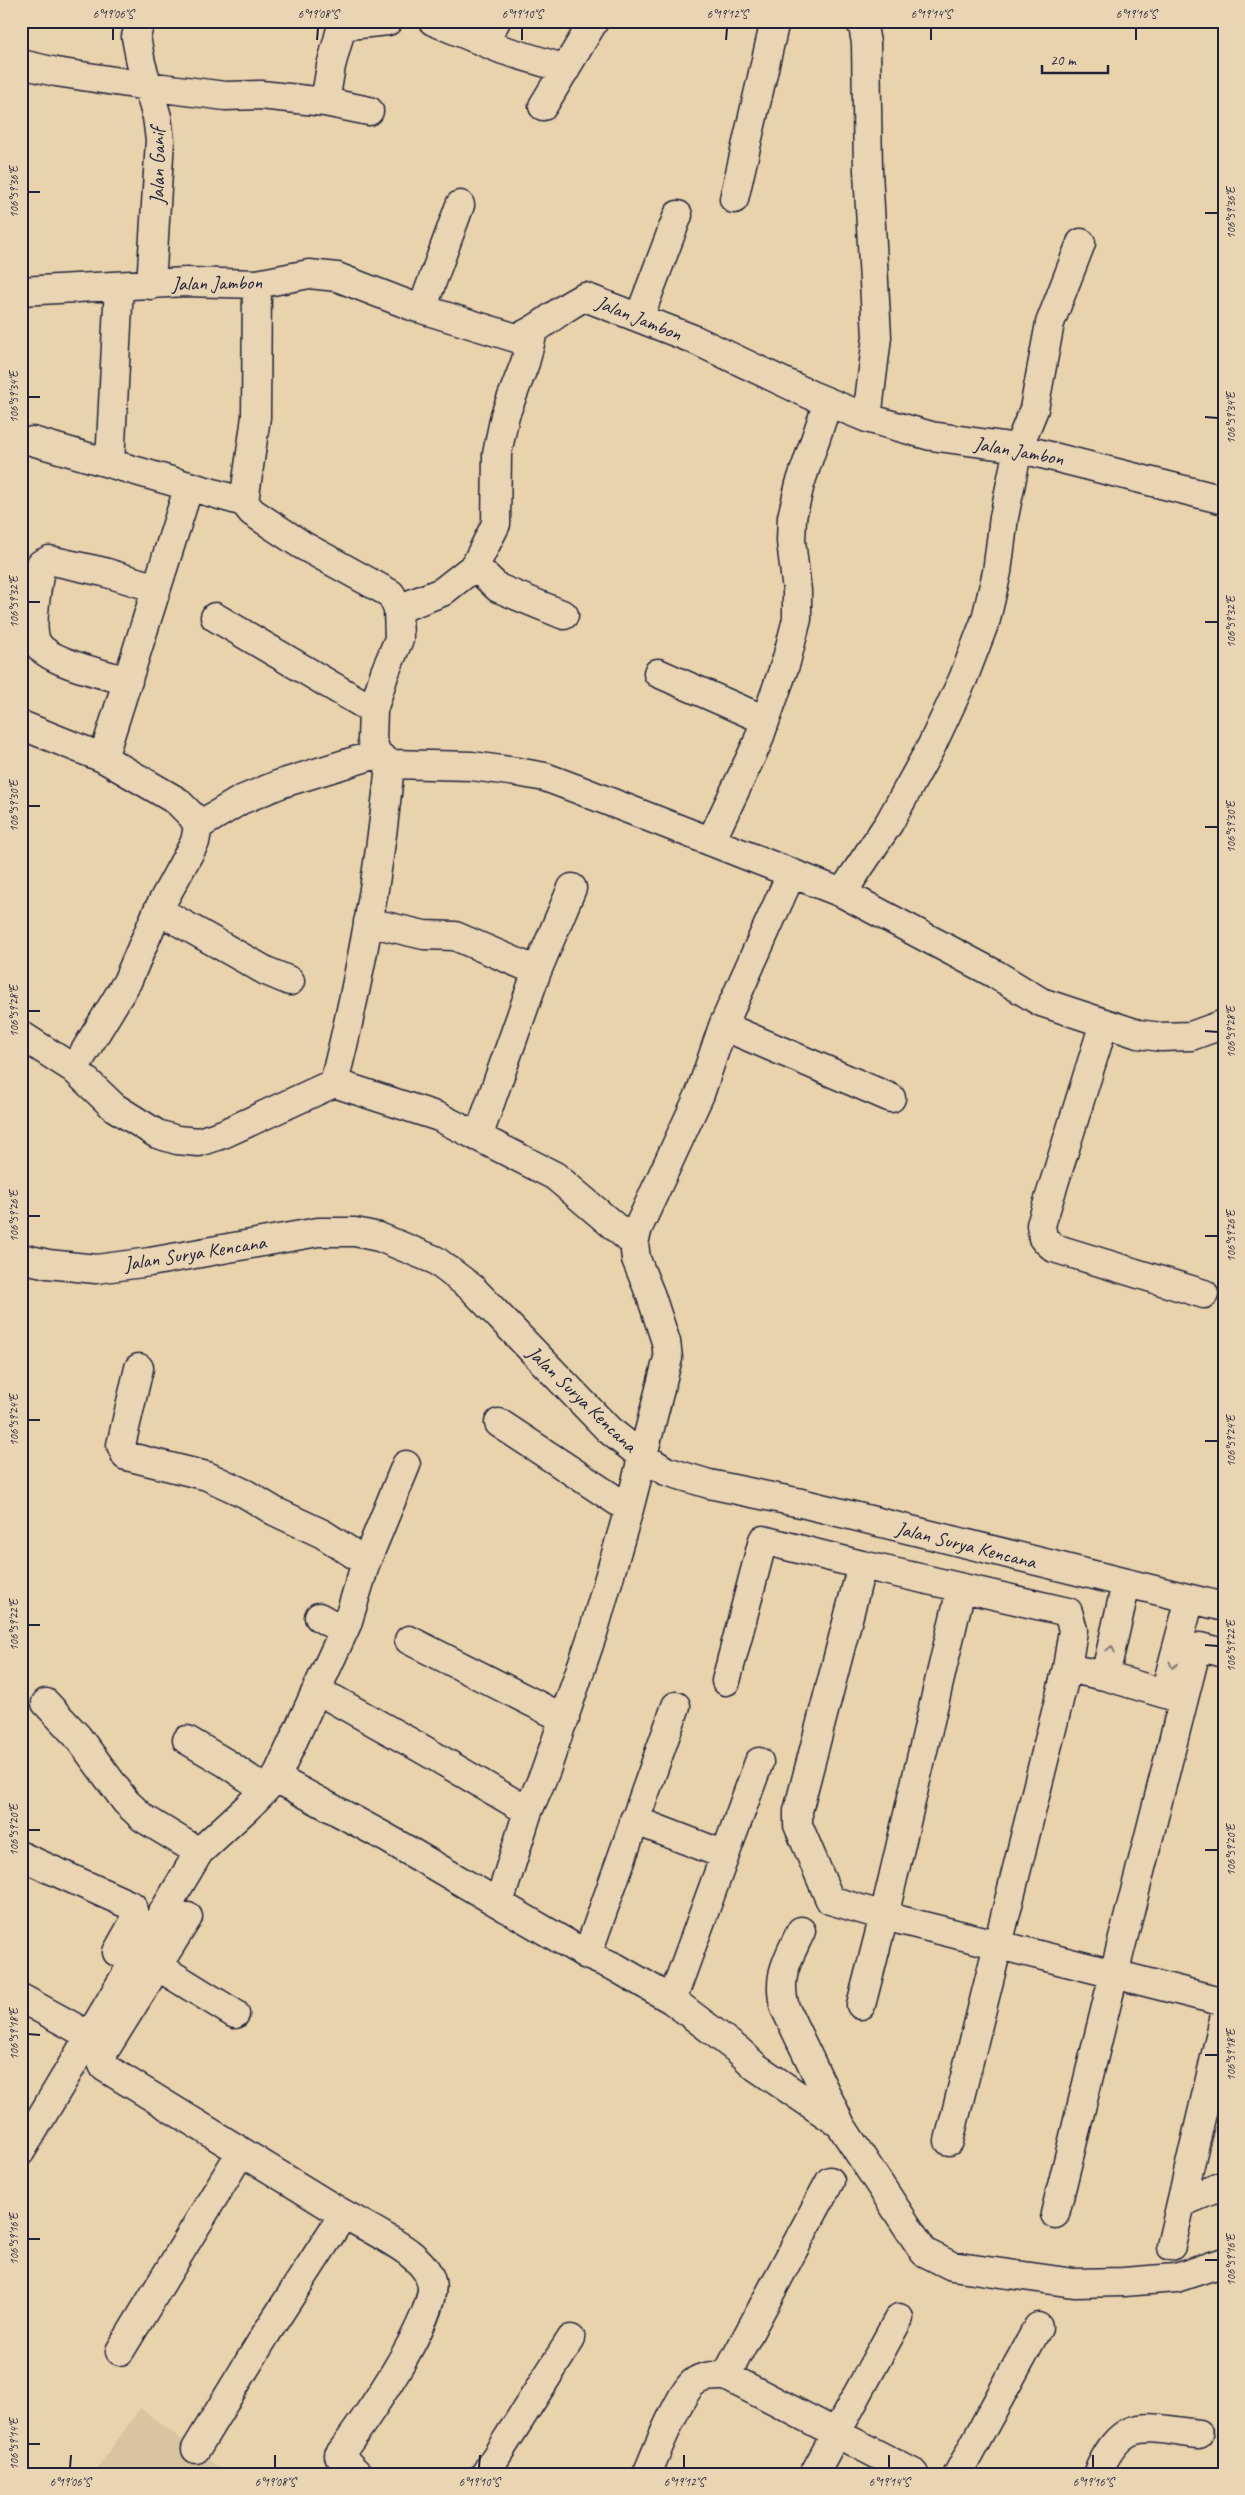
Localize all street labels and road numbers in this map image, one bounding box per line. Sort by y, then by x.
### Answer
street label: Jalan Ganif [145,123,170,205]
street label: Jalan Jambon [171,270,263,296]
street label: Jalan Jambon [592,289,686,347]
street label: Jalan Jambon [971,431,1067,471]
street label: Jalan Surya Kencana [121,1229,269,1277]
street label: Jalan Surya Kencana [521,1340,643,1459]
street label: Jalan Surya Kencana [893,1515,1040,1575]

